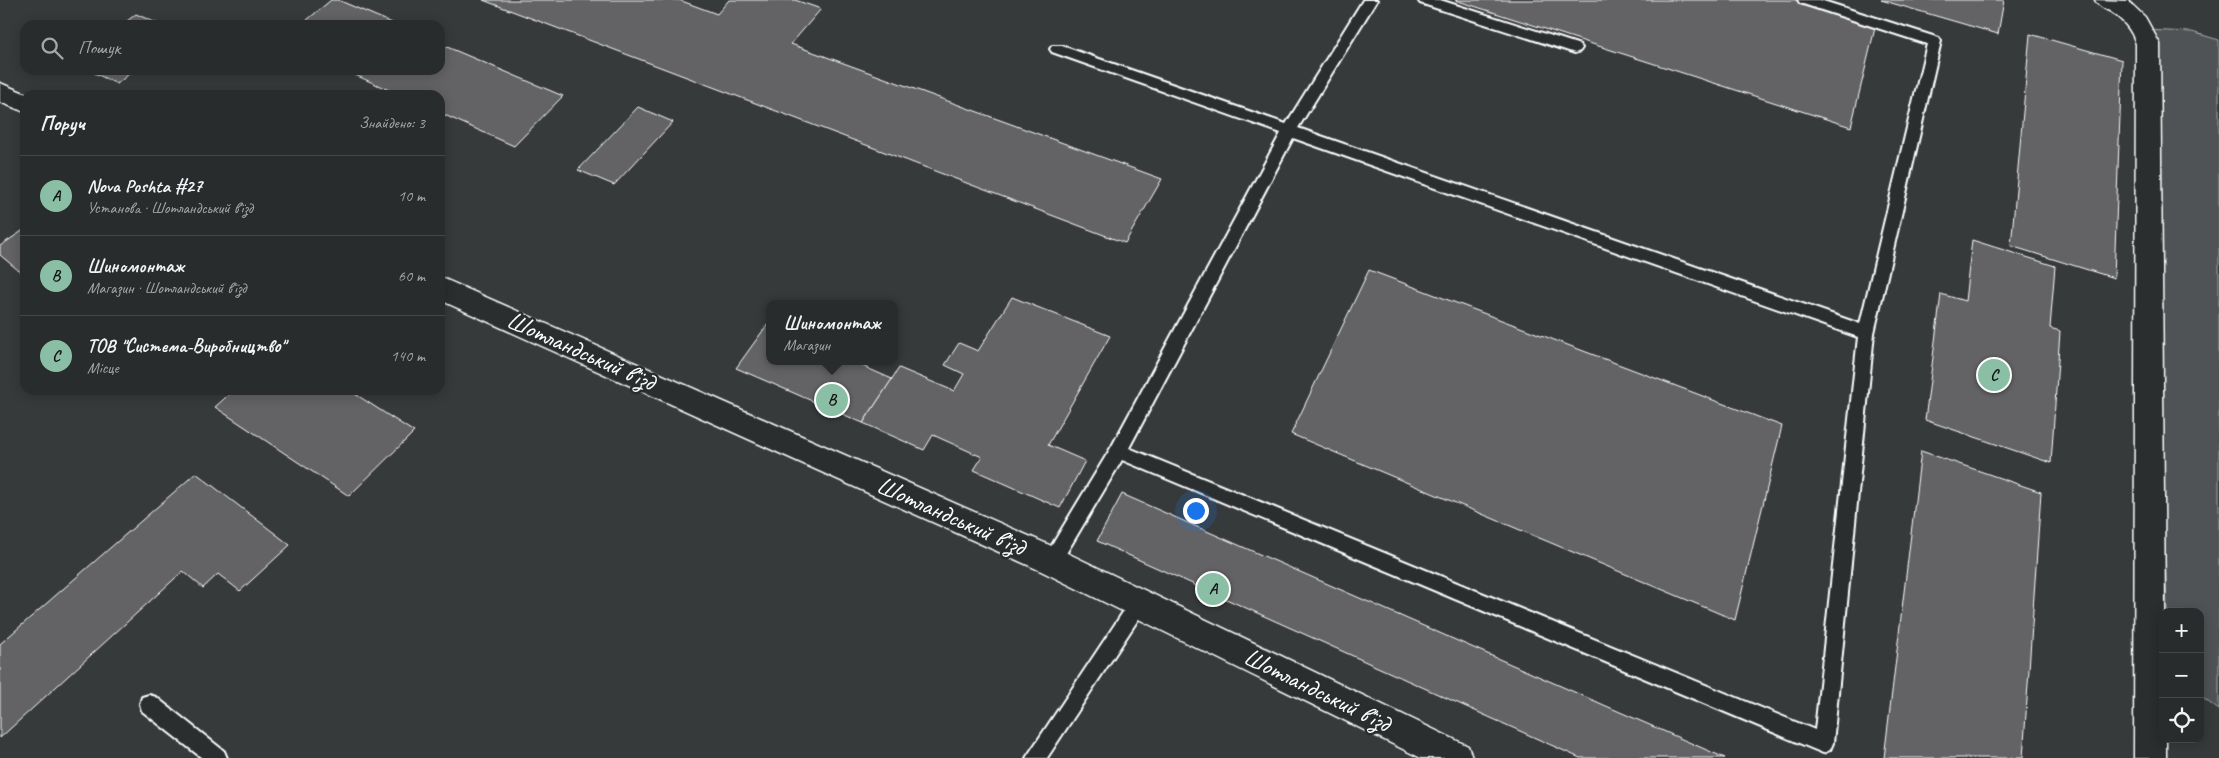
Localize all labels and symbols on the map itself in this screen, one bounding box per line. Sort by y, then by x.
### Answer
street label: Шотландський в'їзд [501,304,662,400]
pin: C [1978,356,2010,394]
pin: B [816,381,848,419]
street label: Шотландський в'їзд [871,469,1032,565]
your location [1183,498,1209,524]
pin: A [1197,570,1229,608]
street label: Шотландський в'їзд [1238,641,1397,741]

